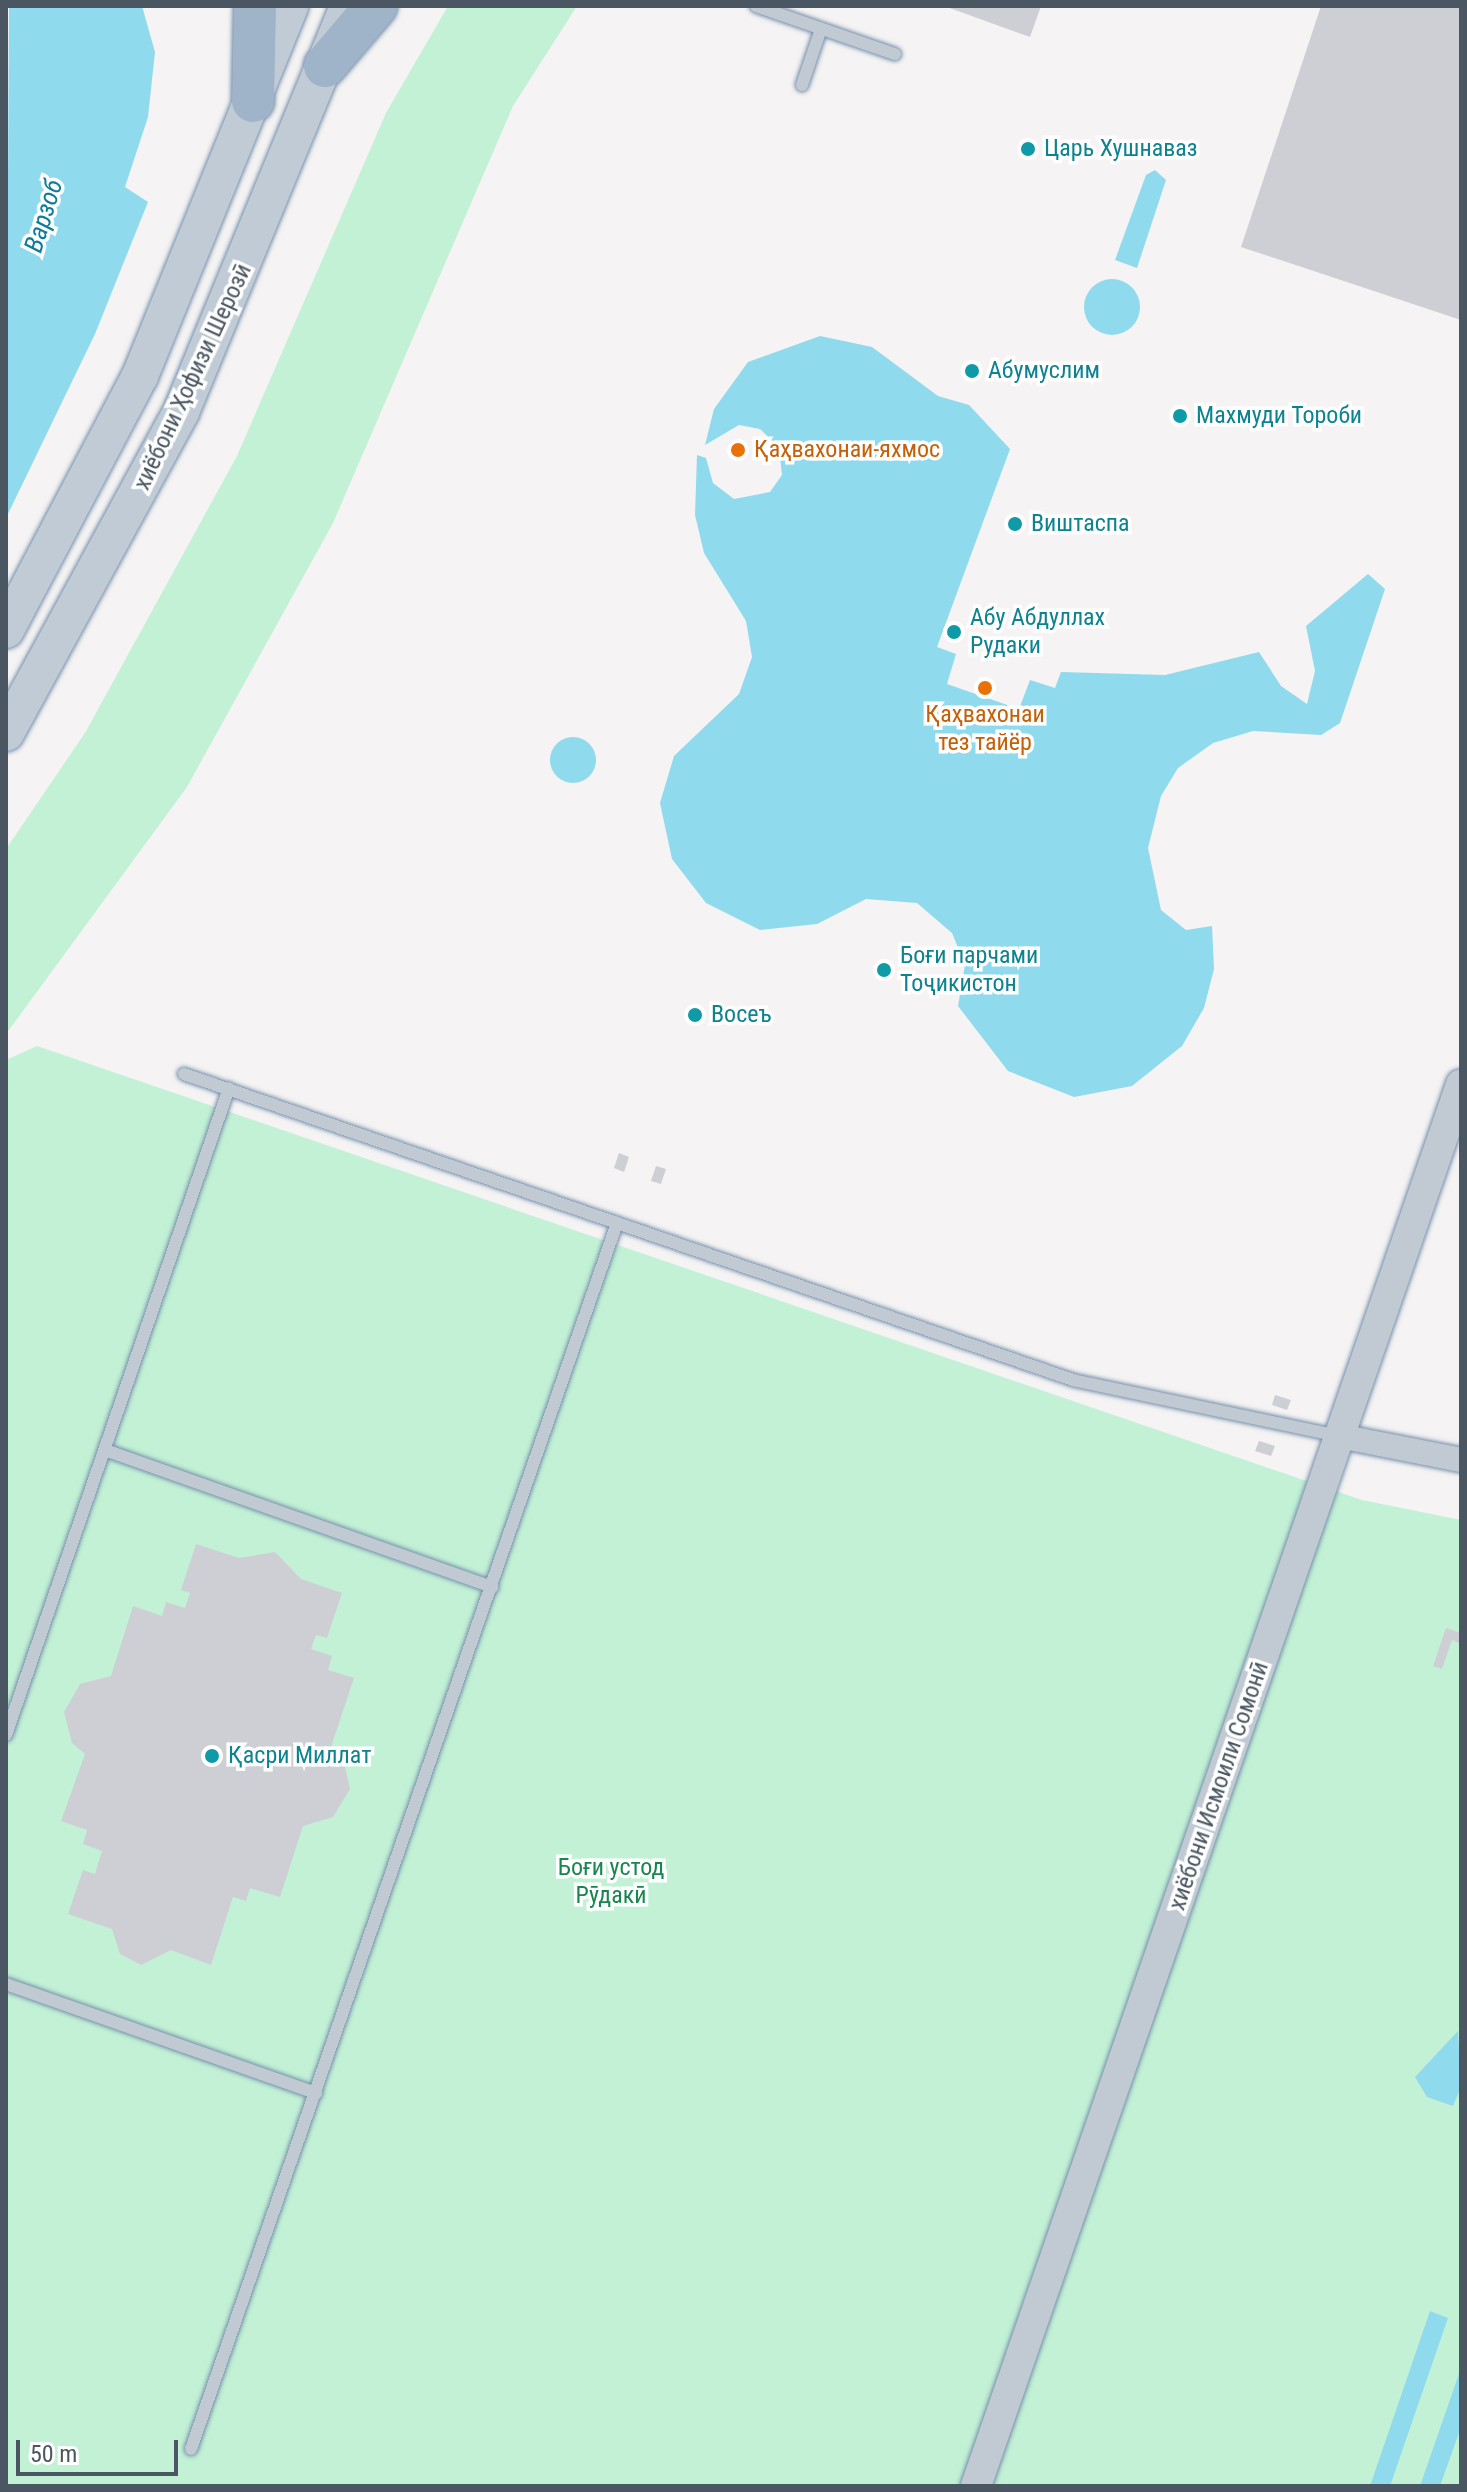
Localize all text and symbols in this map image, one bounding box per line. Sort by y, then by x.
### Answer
place label: Царь Хушнаваз [1044,135,1197,163]
marker: Царь Хушнаваз [1019,140,1037,158]
water label: Варзоб [18,176,70,256]
street label: хиёбони Ҳофизи Шерозӣ [128,259,258,495]
place label: Абумуслим [988,357,1100,385]
marker: Абумуслим [963,362,981,380]
place label: Махмуди Тороби [1196,402,1363,430]
marker: Махмуди Тороби [1171,407,1189,425]
place label: Қаҳвахонаи-яхмос [754,436,940,464]
marker: Қаҳвахонаи-яхмос [729,441,747,459]
place label: Виштаспа [1031,510,1130,538]
marker: Виштаспа [1006,515,1024,533]
place label: Абу Абдуллах Рудаки [970,604,1105,660]
marker: Абу Абдуллах Рудаки [945,623,963,641]
marker: Қаҳвахонаи тез тайёр [976,679,994,697]
place label: Қаҳвахонаи тез тайёр [925,701,1045,757]
place label: Боғи парчами Тоҷикистон [900,942,1038,998]
marker: Боғи парчами Тоҷикистон [875,961,893,979]
place label: Восеъ [711,1001,771,1029]
marker: Восеъ [686,1006,704,1024]
street label: хиёбони Исмоили Сомонӣ [1163,1658,1275,1914]
place label: Қасри Миллат [228,1742,371,1770]
marker: Қасри Миллат [203,1747,221,1765]
park label: Боғи устод Рӯдакӣ [558,1854,664,1910]
scale bar [20,2424,182,2474]
text: 50 m [30,2440,77,2468]

